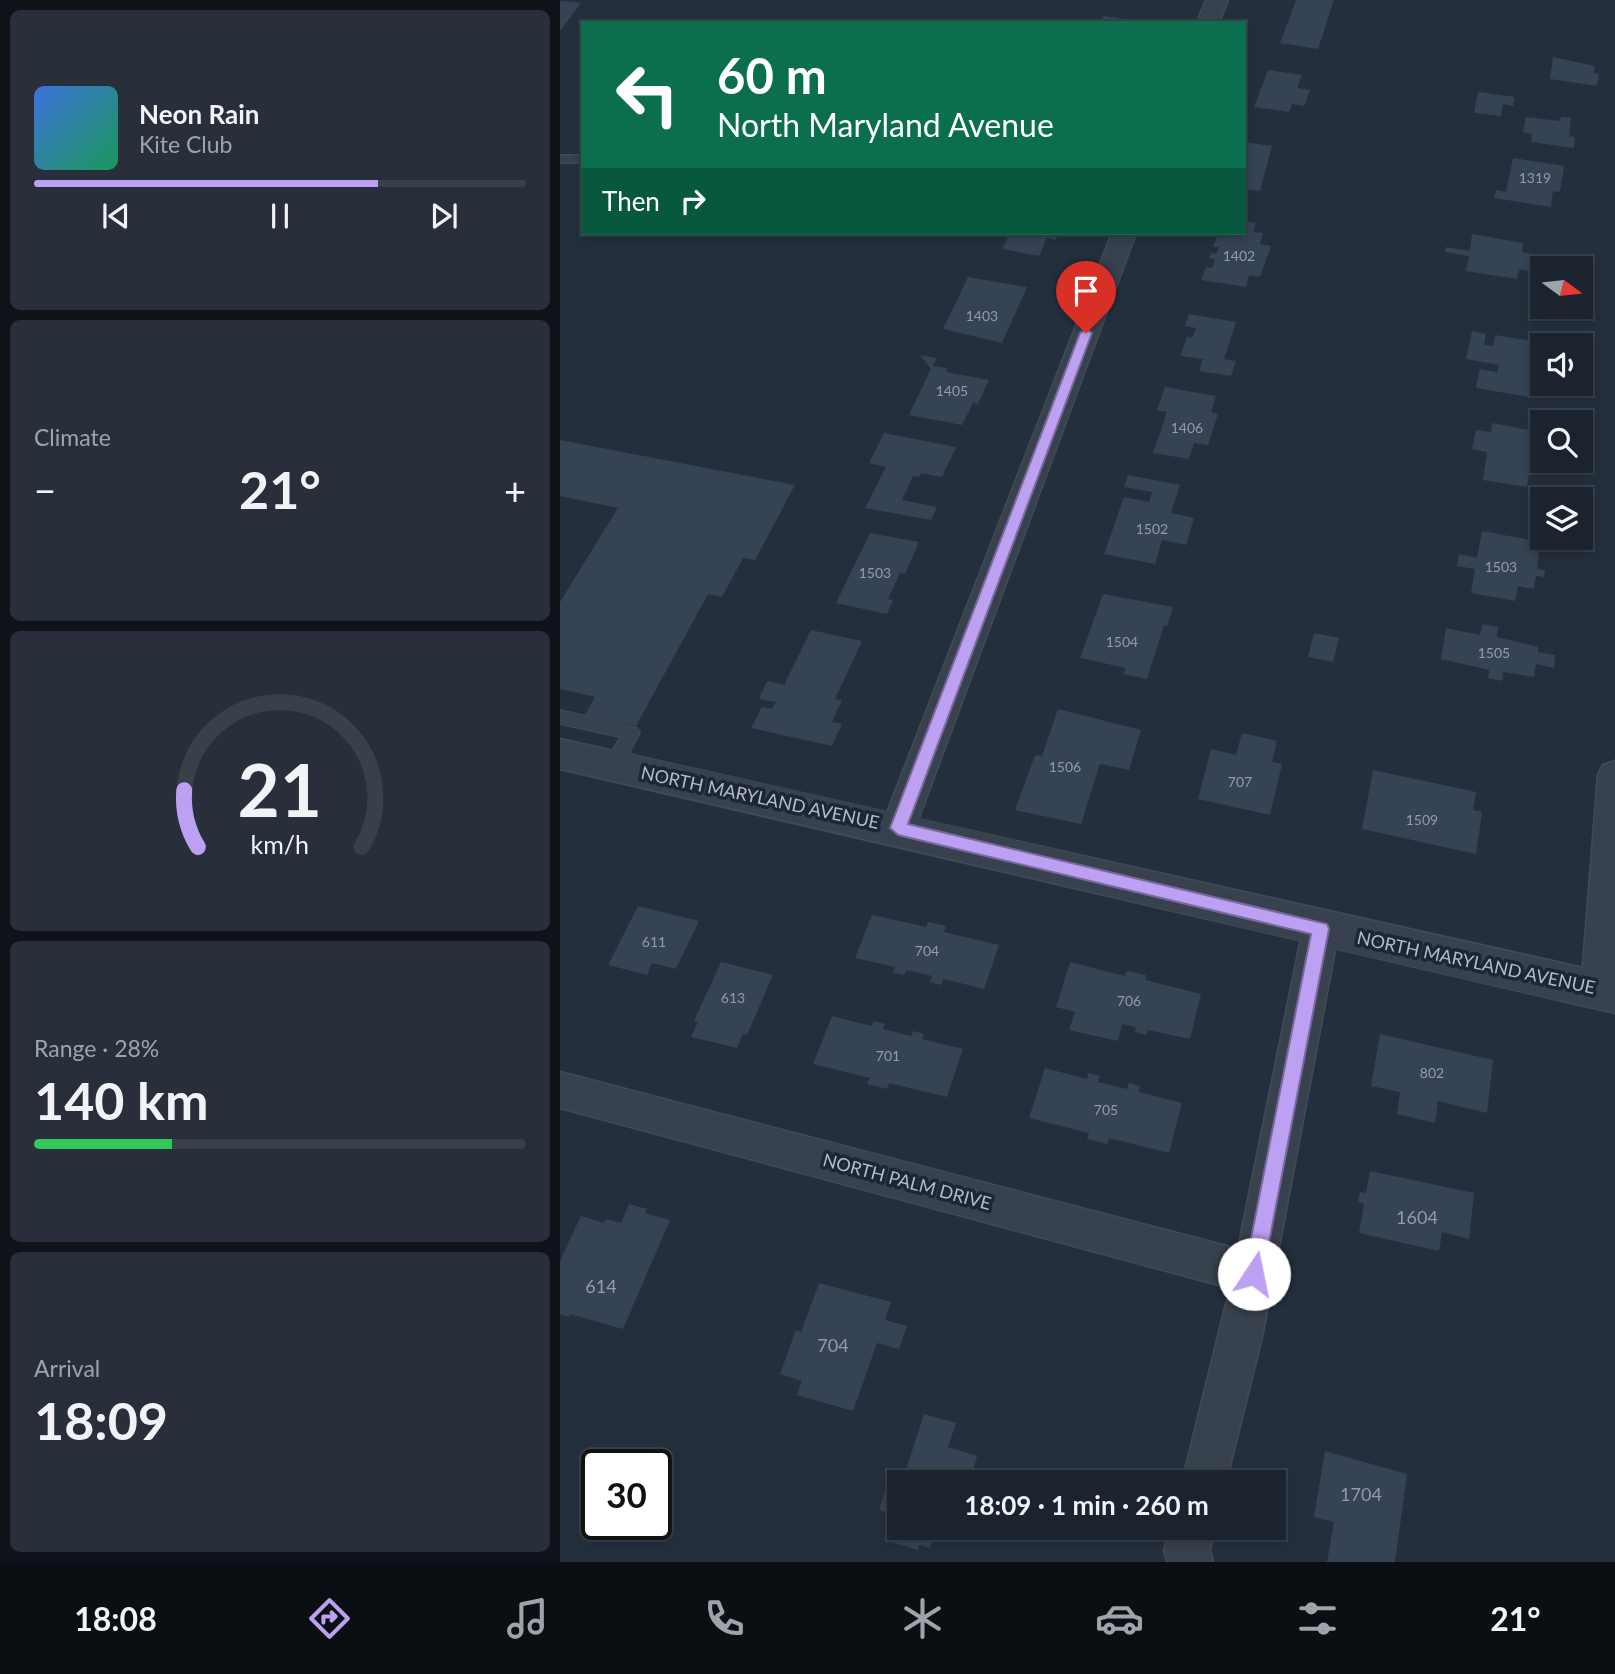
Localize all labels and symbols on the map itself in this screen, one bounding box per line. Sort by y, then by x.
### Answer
house number: 1319 [1519,169,1551,186]
house number: 1402 [1223,247,1255,264]
north arrow [1530,256,1592,318]
pin [1056,261,1116,333]
house number: 1403 [966,307,998,324]
house number: 1405 [936,382,968,399]
house number: 1406 [1171,419,1203,436]
house number: 1502 [1136,520,1168,537]
house number: 1503 [1485,558,1517,575]
house number: 1503 [859,564,891,581]
house number: 1504 [1106,633,1138,650]
house number: 1505 [1478,644,1510,661]
house number: 1506 [1049,758,1081,775]
street label: NORTH MARYLAND AVENUE [639,761,881,833]
house number: 707 [1228,773,1252,790]
house number: 1509 [1406,811,1438,828]
street label: NORTH MARYLAND AVENUE [1355,926,1597,998]
house number: 611 [642,933,666,950]
house number: 704 [915,942,939,959]
house number: 613 [721,989,745,1006]
house number: 706 [1117,992,1141,1009]
house number: 701 [876,1047,900,1064]
house number: 802 [1420,1064,1444,1081]
house number: 705 [1094,1101,1118,1118]
street label: NORTH PALM DRIVE [821,1148,994,1214]
house number: 1604 [1396,1206,1438,1228]
position arrow [1217,1237,1291,1311]
house number: 614 [585,1275,617,1297]
house number: 704 [817,1334,849,1356]
speed limit sign: 30 [581,1449,672,1540]
house number: 1704 [1340,1483,1382,1505]

